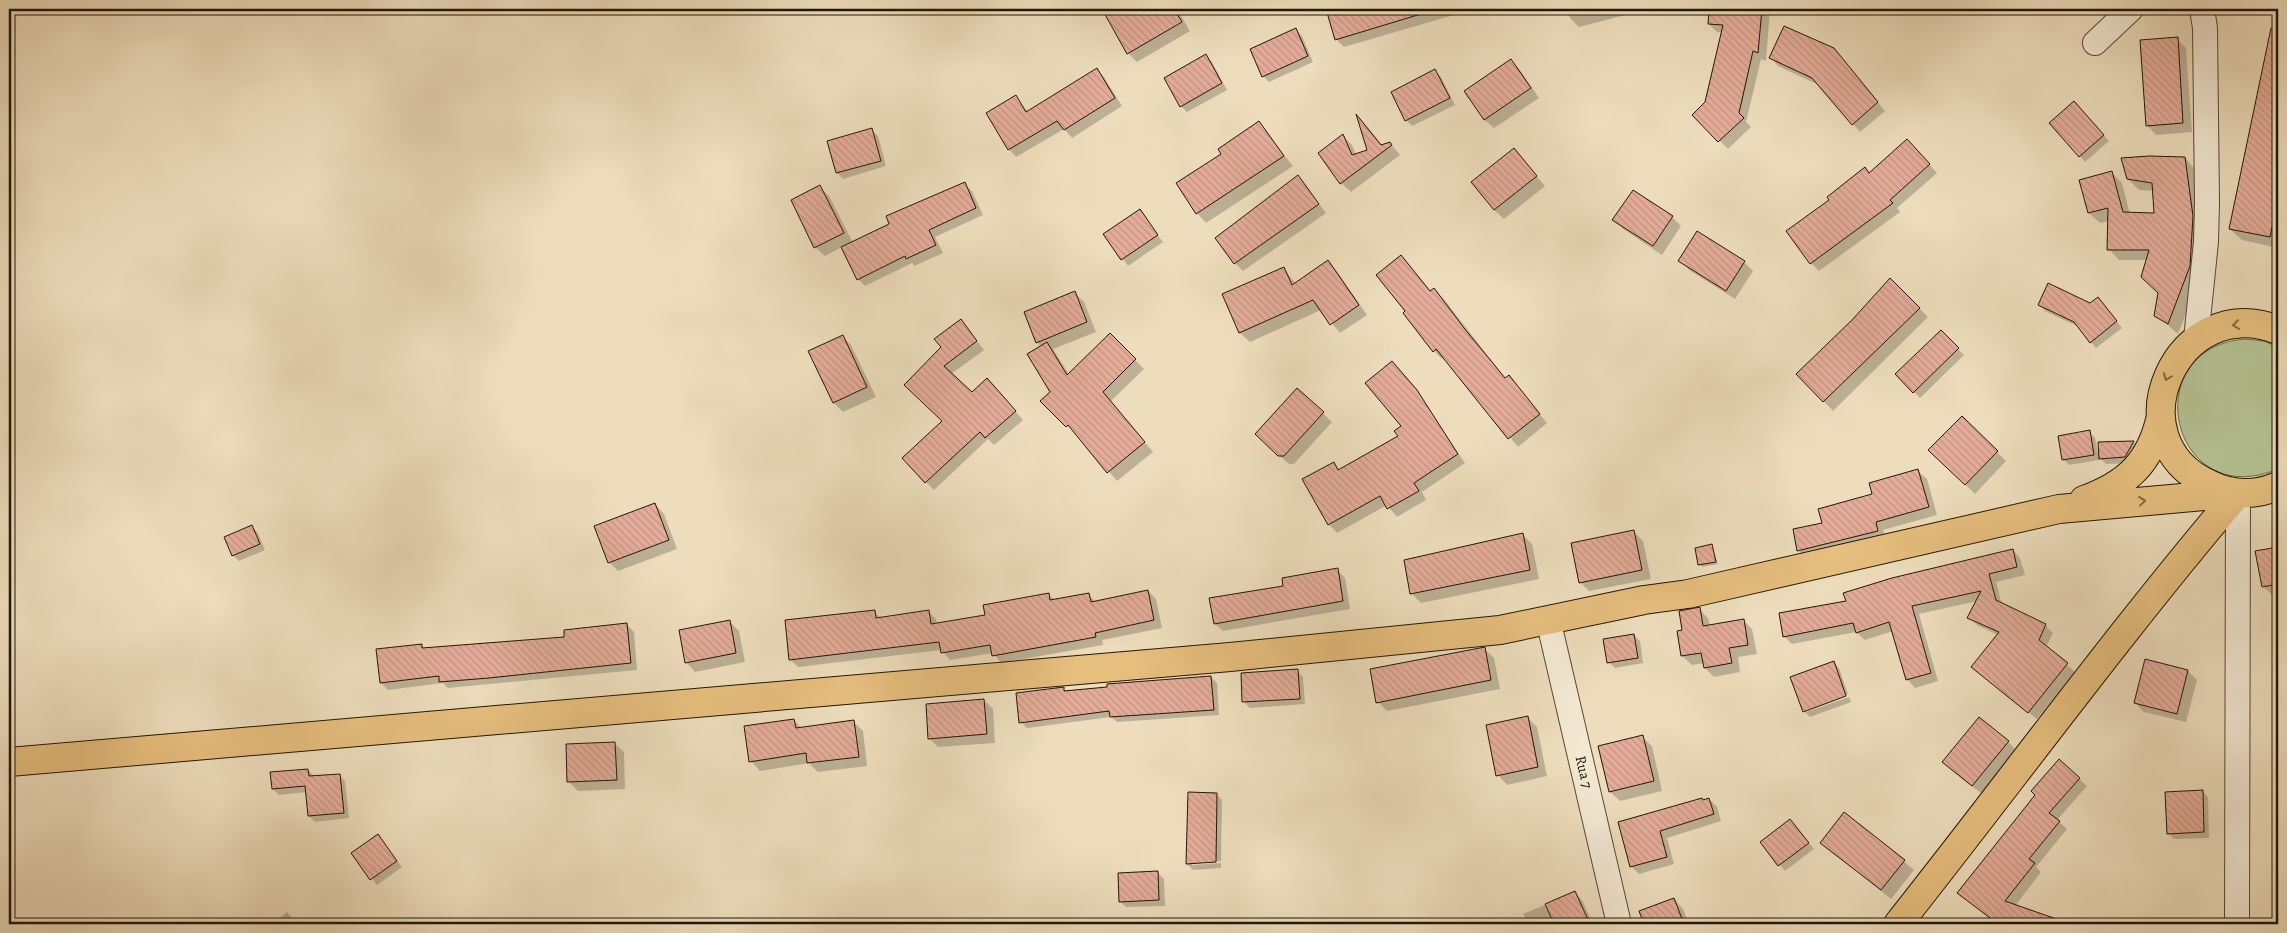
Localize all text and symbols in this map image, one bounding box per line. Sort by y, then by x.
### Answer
one-way arrow [2232,319,2241,329]
one-way arrow [2163,372,2173,381]
one-way arrow [2139,496,2147,507]
street label: Rua 7 [1571,754,1598,791]

